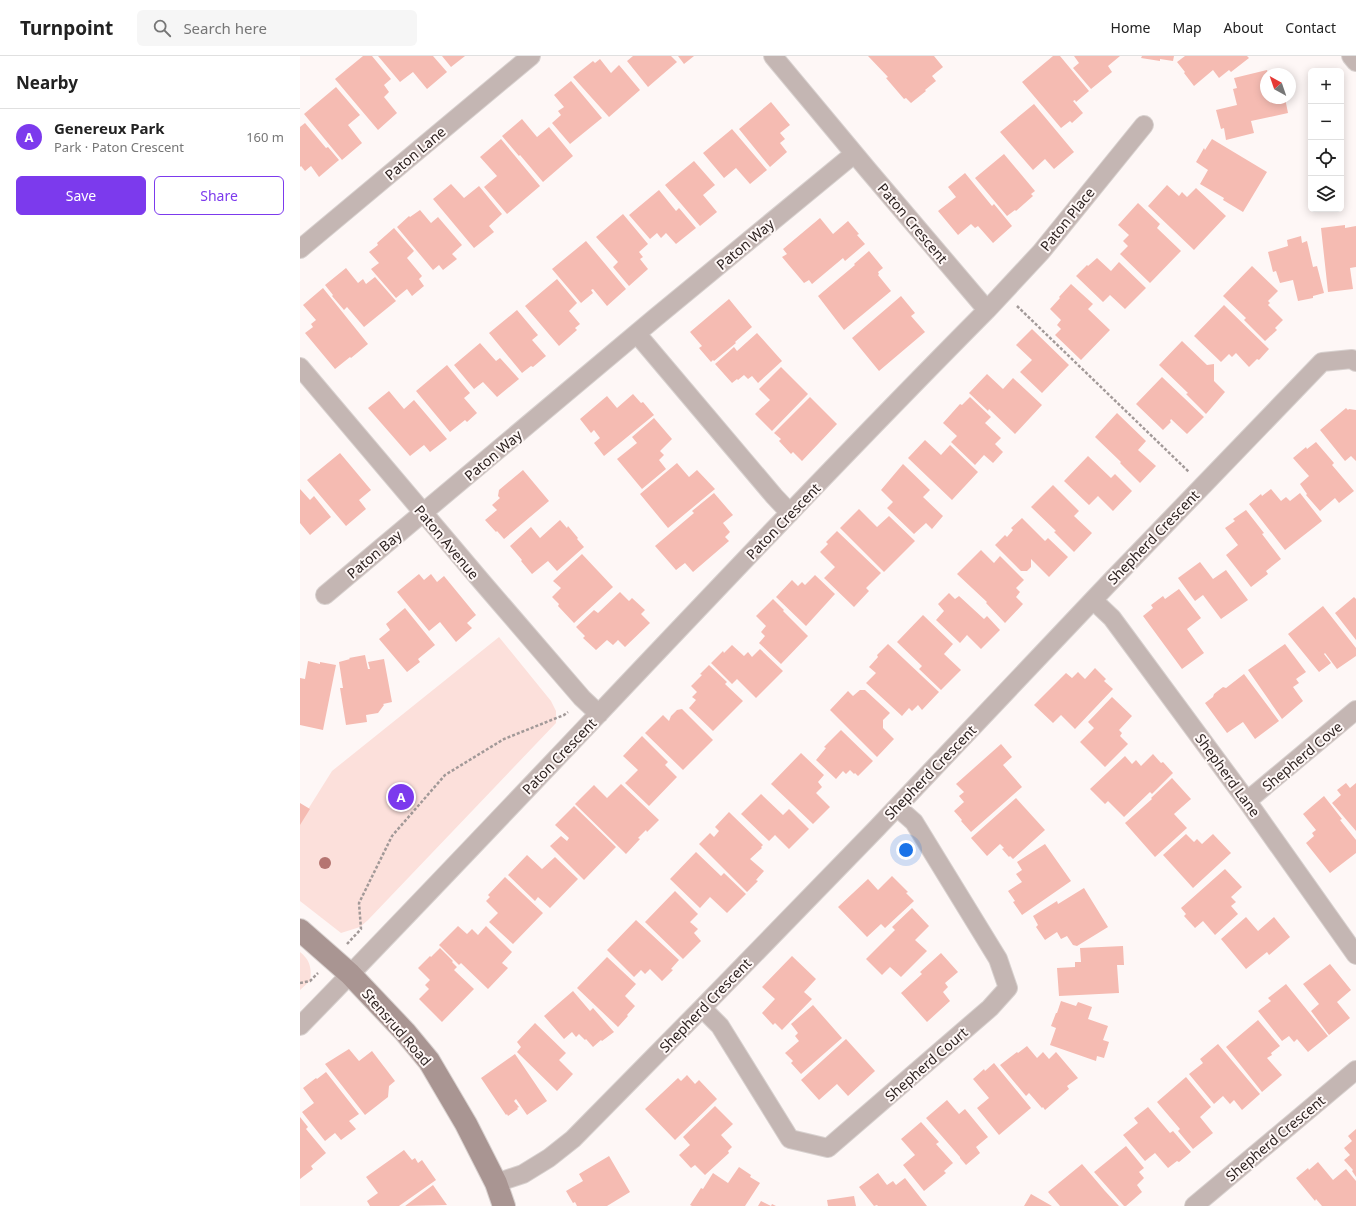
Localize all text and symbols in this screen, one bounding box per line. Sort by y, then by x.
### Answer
search box [137,10,417,46]
text: Turnpoint [20,15,113,41]
icon: search [151,17,173,39]
text: Search here [183,18,267,38]
text: Home [1111,18,1150,37]
text: Map [1172,18,1202,37]
text: About [1224,18,1263,37]
text: Contact [1285,18,1336,37]
north arrow [1260,68,1296,104]
map controls [1308,68,1344,212]
button: + [1308,68,1344,104]
text: Nearby [16,71,78,94]
button: − [1308,104,1344,140]
text: Genereux Park [54,118,165,138]
street label: Paton Lane [381,122,449,184]
text: A [25,128,34,146]
text: 160 m [246,128,284,146]
text: Park · Paton Crescent [54,138,184,156]
button: locate [1308,140,1344,176]
button: Save [16,176,146,215]
button: Share [154,176,284,215]
button: layers [1308,176,1344,212]
street label: Paton Crescent [874,179,952,267]
street label: Paton Place [1035,183,1099,255]
street label: Paton Way [712,214,779,274]
street label: Paton Way [460,425,527,485]
street label: Paton Crescent [742,479,824,563]
street label: Shepherd Crescent [1103,486,1203,588]
street label: Paton Avenue [410,501,484,583]
street label: Paton Bay [343,525,406,583]
street label: Paton Crescent [518,714,600,798]
street label: Shepherd Cove [1258,717,1346,795]
street label: Shepherd Crescent [880,721,980,823]
street label: Shepherd Lane [1191,729,1265,821]
pin: A [388,782,414,812]
your location [896,840,916,860]
street label: Shepherd Crescent [655,954,755,1056]
street label: Stensrud Road [358,984,436,1070]
street label: Shepherd Court [881,1023,971,1105]
street label: Shepherd Crescent [1221,1091,1329,1185]

